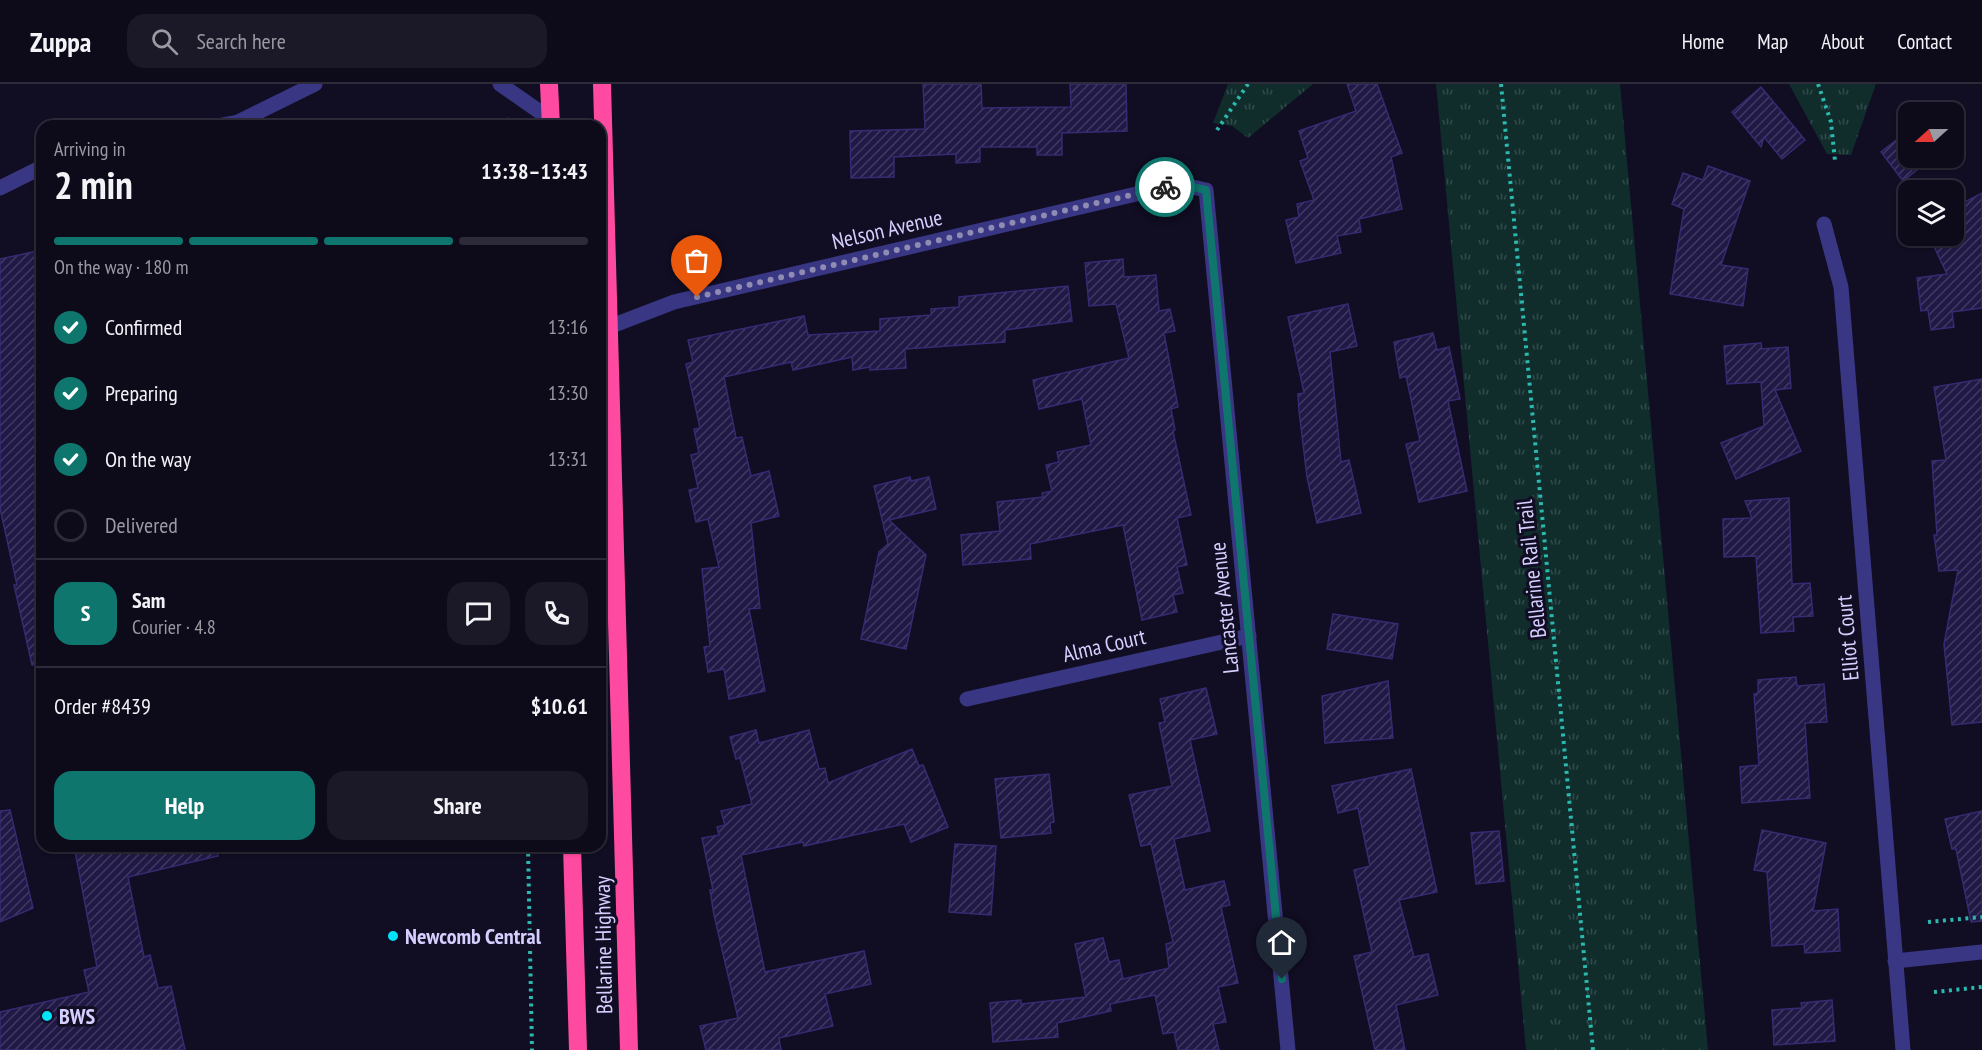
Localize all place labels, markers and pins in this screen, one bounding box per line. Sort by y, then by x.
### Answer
pin [671,235,722,297]
pin [1256,917,1307,979]
place label: Newcomb Central [405,922,542,950]
marker: Newcomb Central [386,929,400,943]
place label: BWS [59,1002,96,1030]
marker: BWS [40,1009,54,1023]

